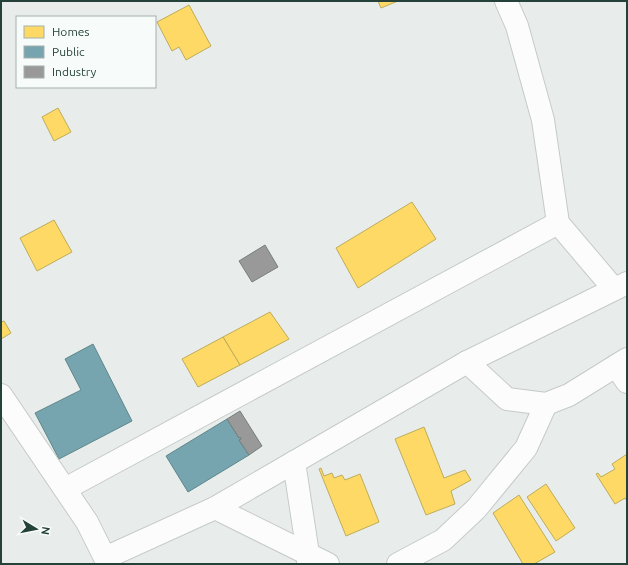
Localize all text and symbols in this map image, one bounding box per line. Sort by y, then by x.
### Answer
legend [16,16,156,88]
text: Homes [52,25,90,38]
text: Public [52,45,85,58]
text: Industry [52,65,97,78]
north arrow [16,509,56,549]
text: N [39,526,52,536]

